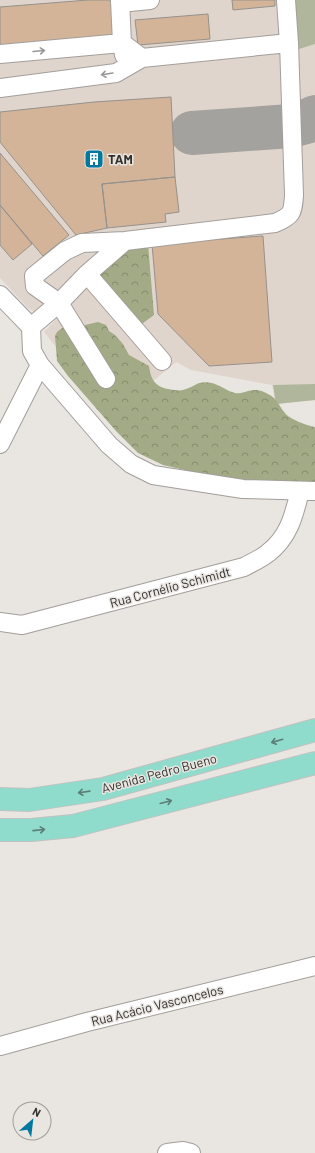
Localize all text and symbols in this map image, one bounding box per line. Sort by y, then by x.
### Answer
one-way arrow [32,47,45,54]
one-way arrow [100,70,113,78]
building icon: TAM [83,148,105,170]
place label: TAM [108,151,133,167]
street label: Rua Cornélio Schimidt [108,563,232,611]
one-way arrow [271,737,284,745]
street label: Avenida Pedro Bueno [100,750,218,796]
one-way arrow [78,788,91,796]
one-way arrow [159,798,172,805]
one-way arrow [32,826,45,833]
street label: Rua Acácio Vasconcelos [89,981,225,1029]
north arrow [12,1101,52,1141]
text: N [31,1104,43,1119]

